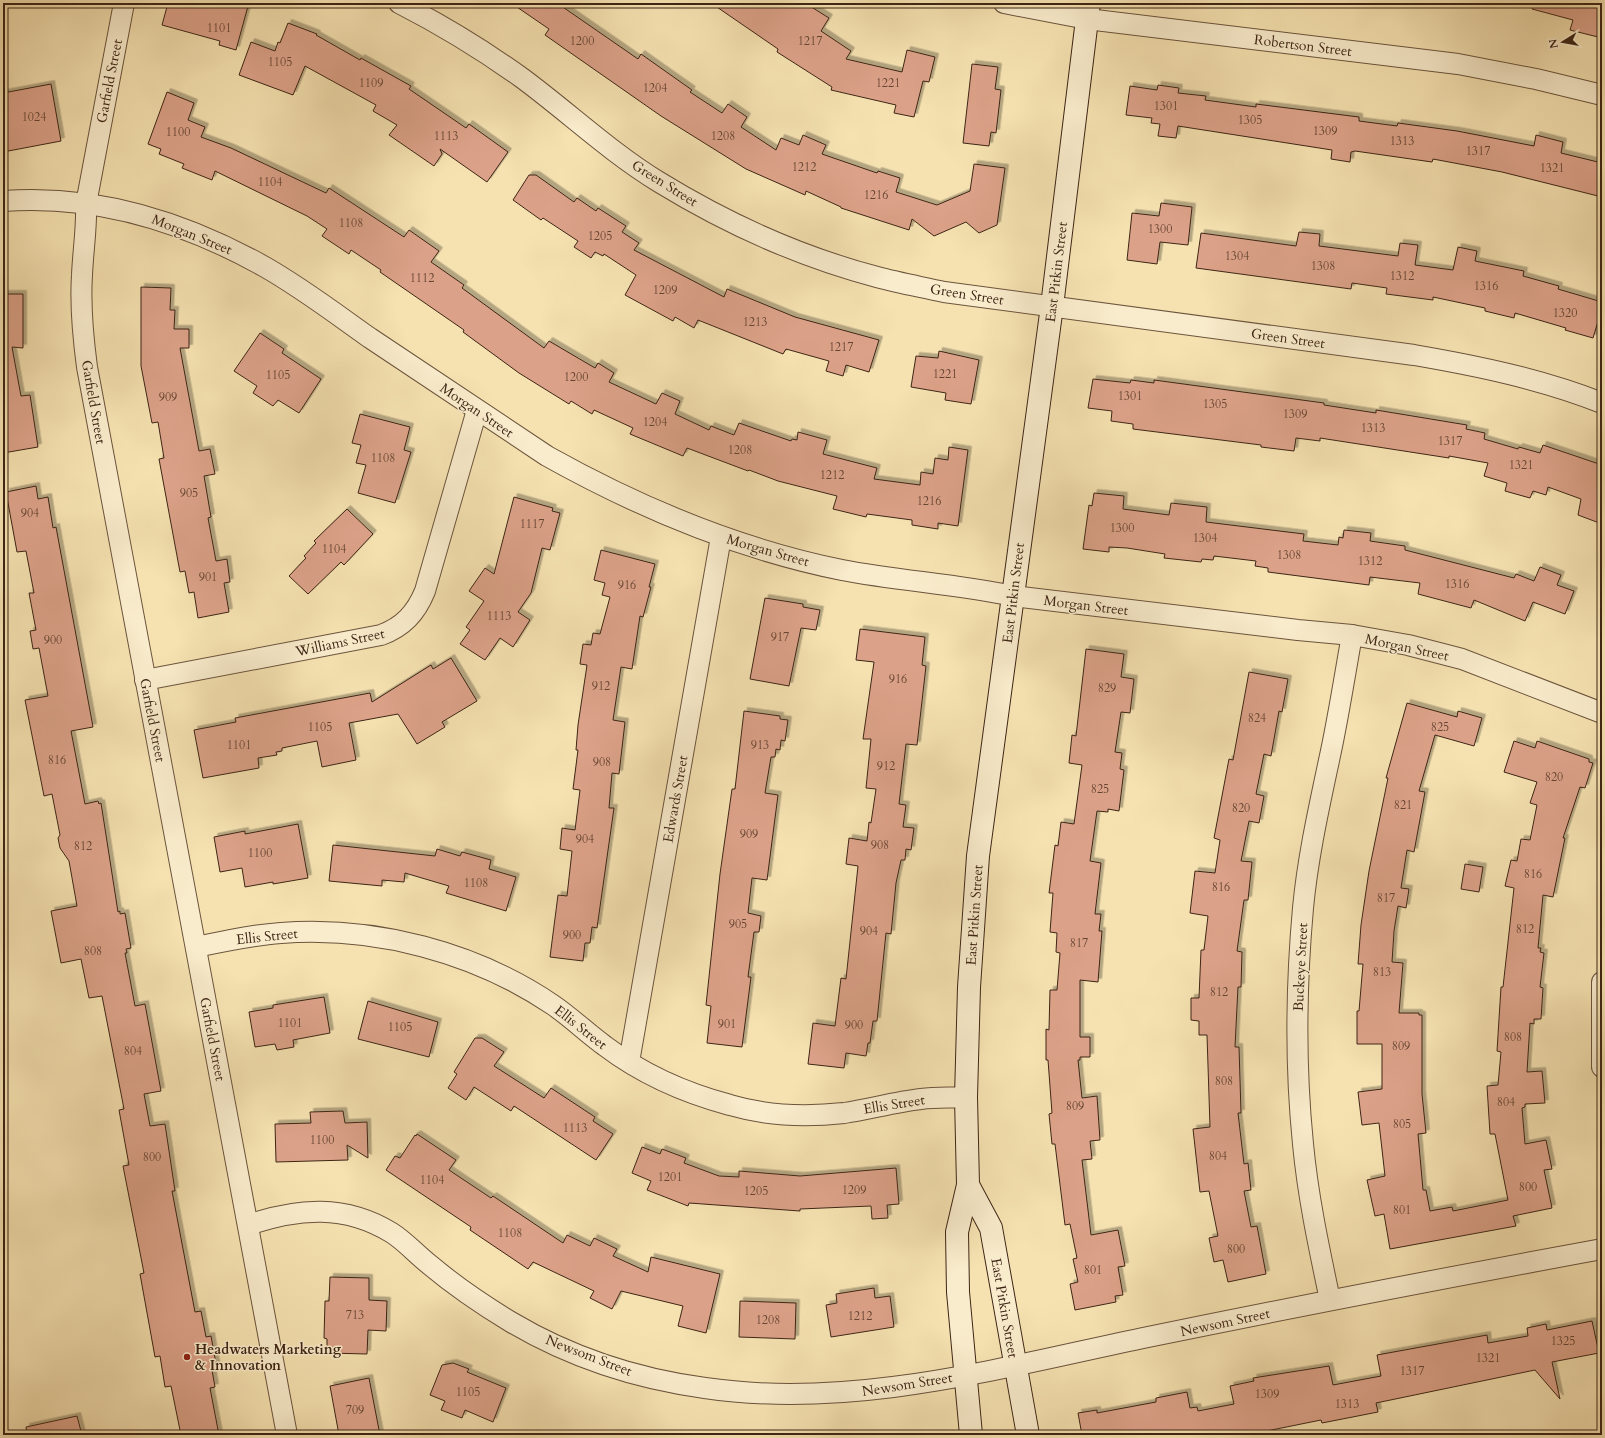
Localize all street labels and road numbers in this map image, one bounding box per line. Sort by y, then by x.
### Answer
street label: Robertson Street [1253,30,1353,61]
street label: Garfield Street [92,37,127,125]
street label: Green Street [628,156,702,211]
street label: Morgan Street [149,210,235,259]
street label: East Pitkin Street [1041,220,1072,323]
street label: Green Street [929,279,1006,310]
street label: Green Street [1250,324,1327,353]
street label: Garfield Street [77,359,110,446]
street label: Morgan Street [436,379,518,442]
street label: Morgan Street [724,530,812,572]
street label: East Pitkin Street [998,541,1029,644]
street label: Morgan Street [1043,591,1130,620]
street label: Williams Street [293,624,387,661]
street label: Morgan Street [1363,629,1451,666]
street label: Garfield Street [135,677,170,764]
street label: Edwards Street [658,754,693,844]
street label: East Pitkin Street [961,863,988,966]
street label: Buckeye Street [1289,922,1312,1012]
street label: Ellis Street [235,924,299,949]
street label: Garfield Street [195,996,230,1083]
street label: Ellis Street [550,1001,611,1054]
street label: Ellis Street [862,1090,927,1119]
street label: East Pitkin Street [986,1257,1023,1360]
street label: Newsom Street [1179,1304,1272,1341]
street label: Newsom Street [543,1330,635,1381]
street label: Newsom Street [861,1368,954,1401]

